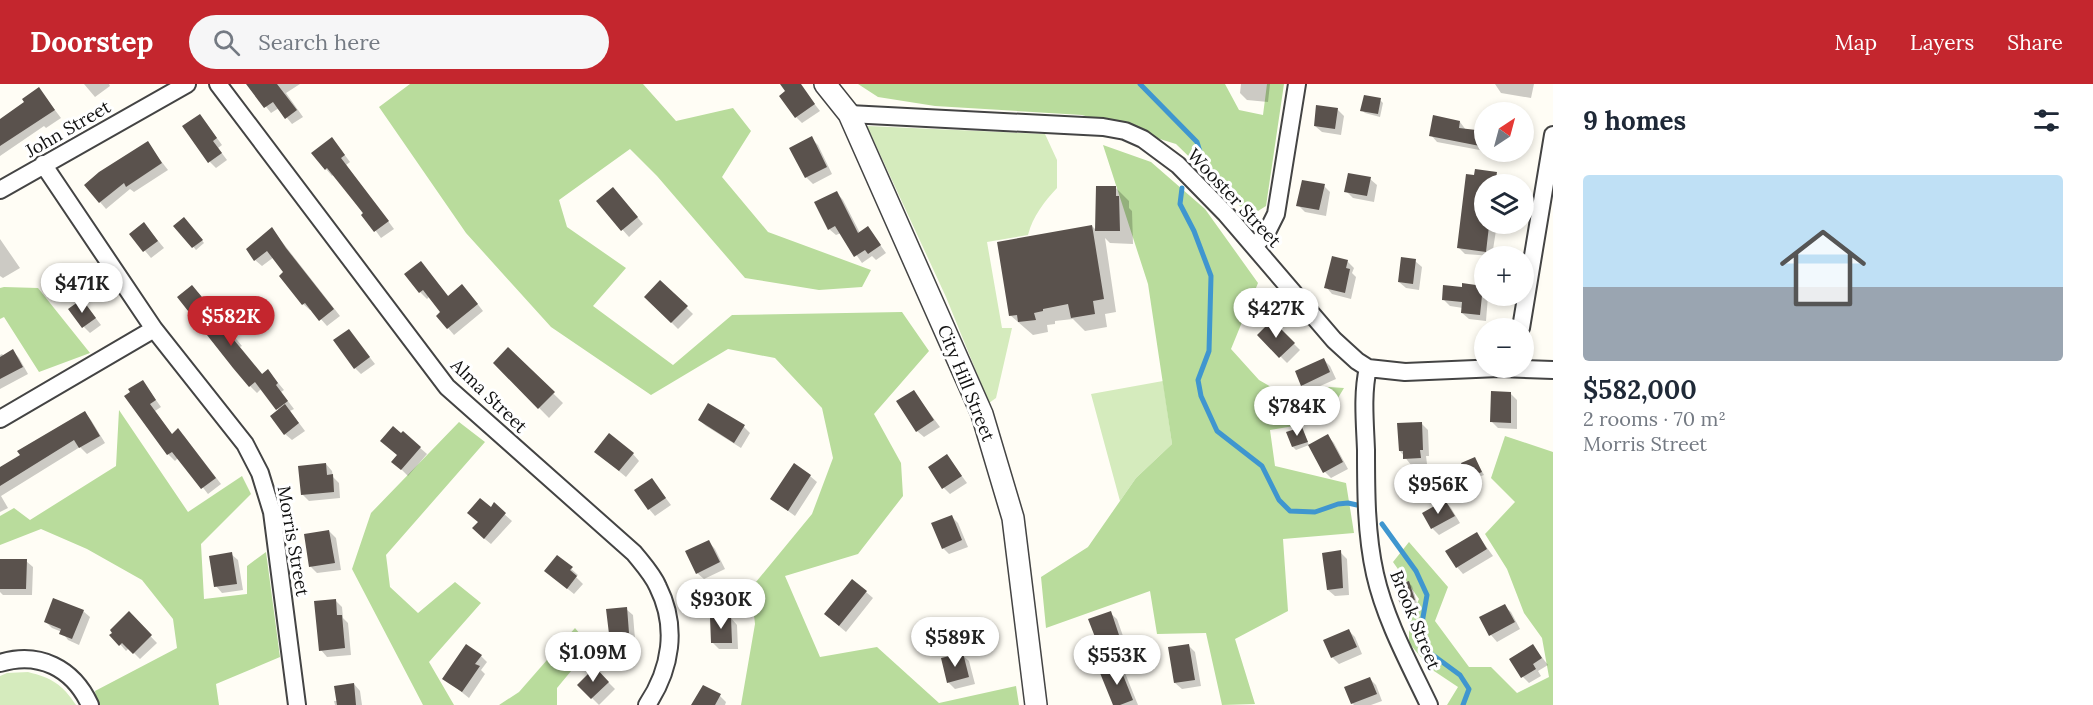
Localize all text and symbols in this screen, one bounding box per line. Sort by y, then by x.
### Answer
search box [189,15,609,69]
text: Doorstep [30,24,153,60]
icon: search [210,26,243,59]
text: Search here [258,28,380,56]
text: Map [1834,29,1877,56]
text: Layers [1910,29,1974,56]
text: Share [2007,29,2063,56]
street label: John Street [20,95,114,163]
north arrow [1474,102,1534,162]
map controls [1474,102,1534,378]
text: 9 homes [1583,104,1686,137]
icon: filters [2030,104,2063,137]
street label: Wooster Street [1183,143,1286,252]
button: layers [1474,174,1534,234]
icon: home [1769,214,1877,322]
button: + [1474,246,1534,306]
pin: $471K [40,263,124,314]
text: $471K [55,270,109,295]
pin: $427K [1234,288,1318,339]
text: $427K [1248,295,1304,320]
pin: $582K [189,296,273,347]
text: $582K [202,303,260,328]
button: − [1474,318,1534,378]
street label: City Hill Street [933,321,1000,444]
street label: Alma Street [446,353,532,438]
text: $582,000 [1583,373,1697,406]
pin: $784K [1255,386,1339,437]
text: $784K [1268,393,1326,418]
text: 2 rooms · 70 m² [1583,406,1726,431]
text: Morris Street [1583,431,1707,456]
pin: $956K [1396,464,1480,515]
text: $956K [1408,471,1468,496]
street label: Morris Street [272,484,315,598]
street label: Brook Street [1385,567,1446,673]
pin: $930K [679,579,763,630]
text: $930K [690,586,752,611]
pin: $589K [913,617,997,668]
text: $589K [925,624,985,649]
pin: $1.09M [544,632,642,683]
pin: $553K [1075,635,1159,686]
text: $1.09M [559,639,627,664]
text: $553K [1088,642,1146,667]

